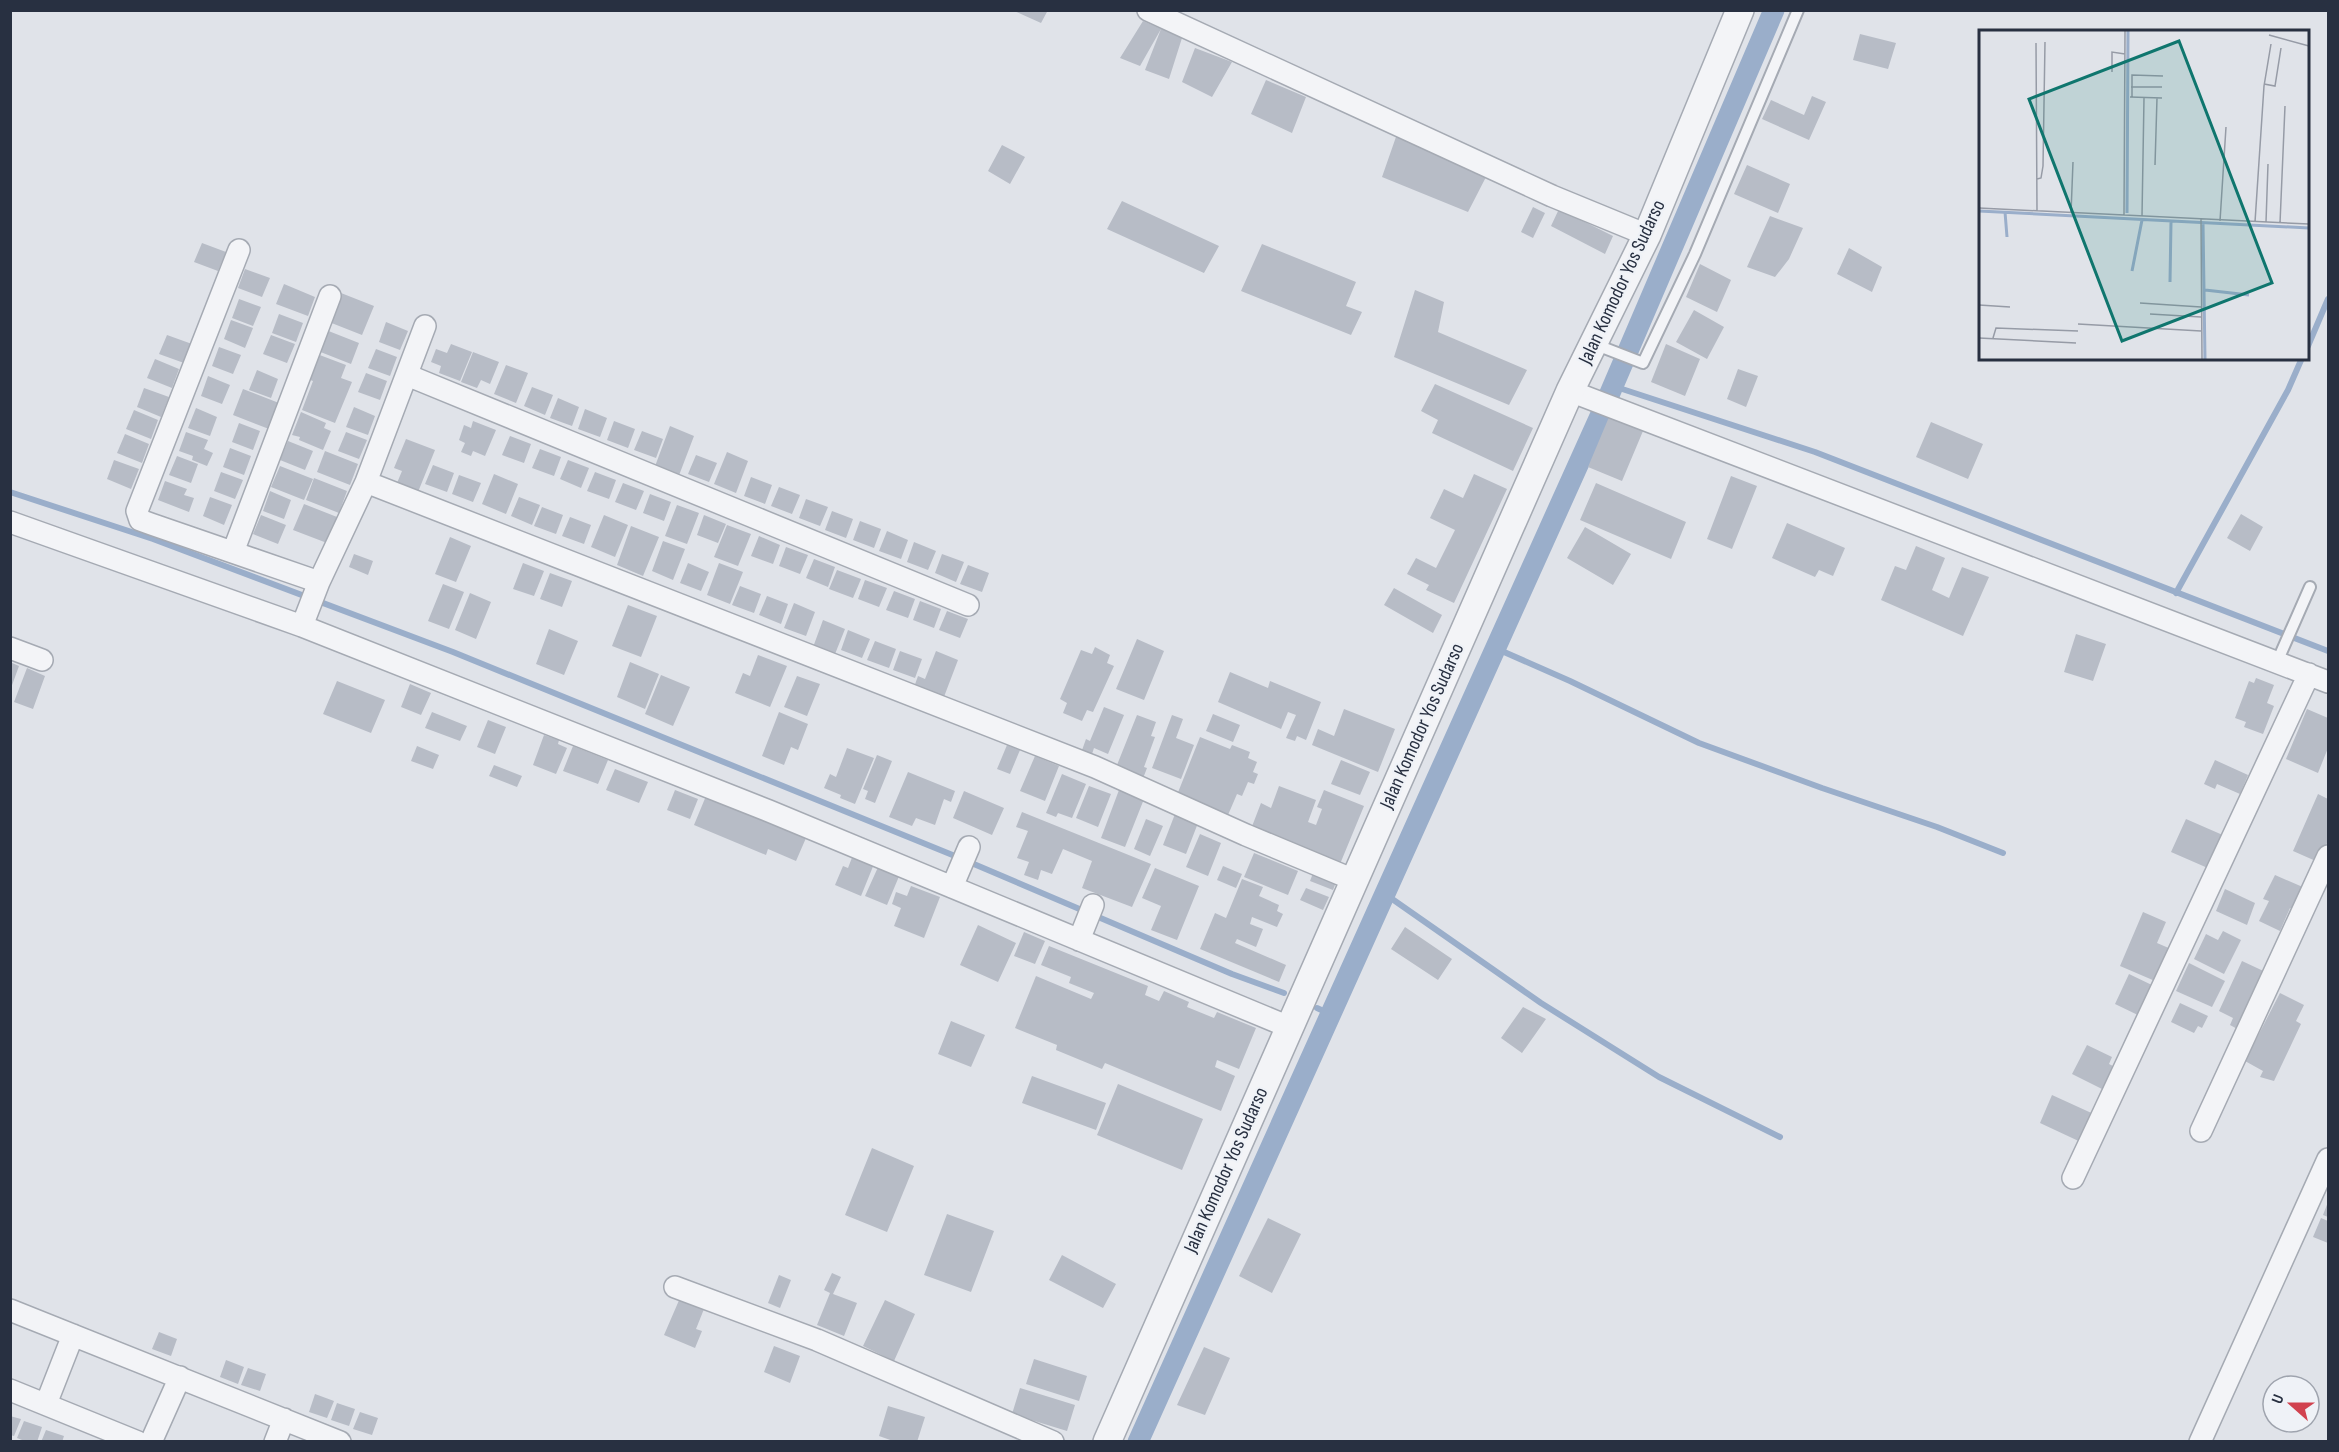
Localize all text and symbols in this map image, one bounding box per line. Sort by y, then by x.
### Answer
inset map [1979,30,2309,360]
street label: Jalan Komodor Yos Sudarso [1573,196,1671,369]
street label: Jalan Komodor Yos Sudarso [1374,640,1469,813]
street label: Jalan Komodor Yos Sudarso [1178,1084,1273,1257]
north arrow [2261,1374,2321,1434]
text: U [2268,1392,2289,1406]

